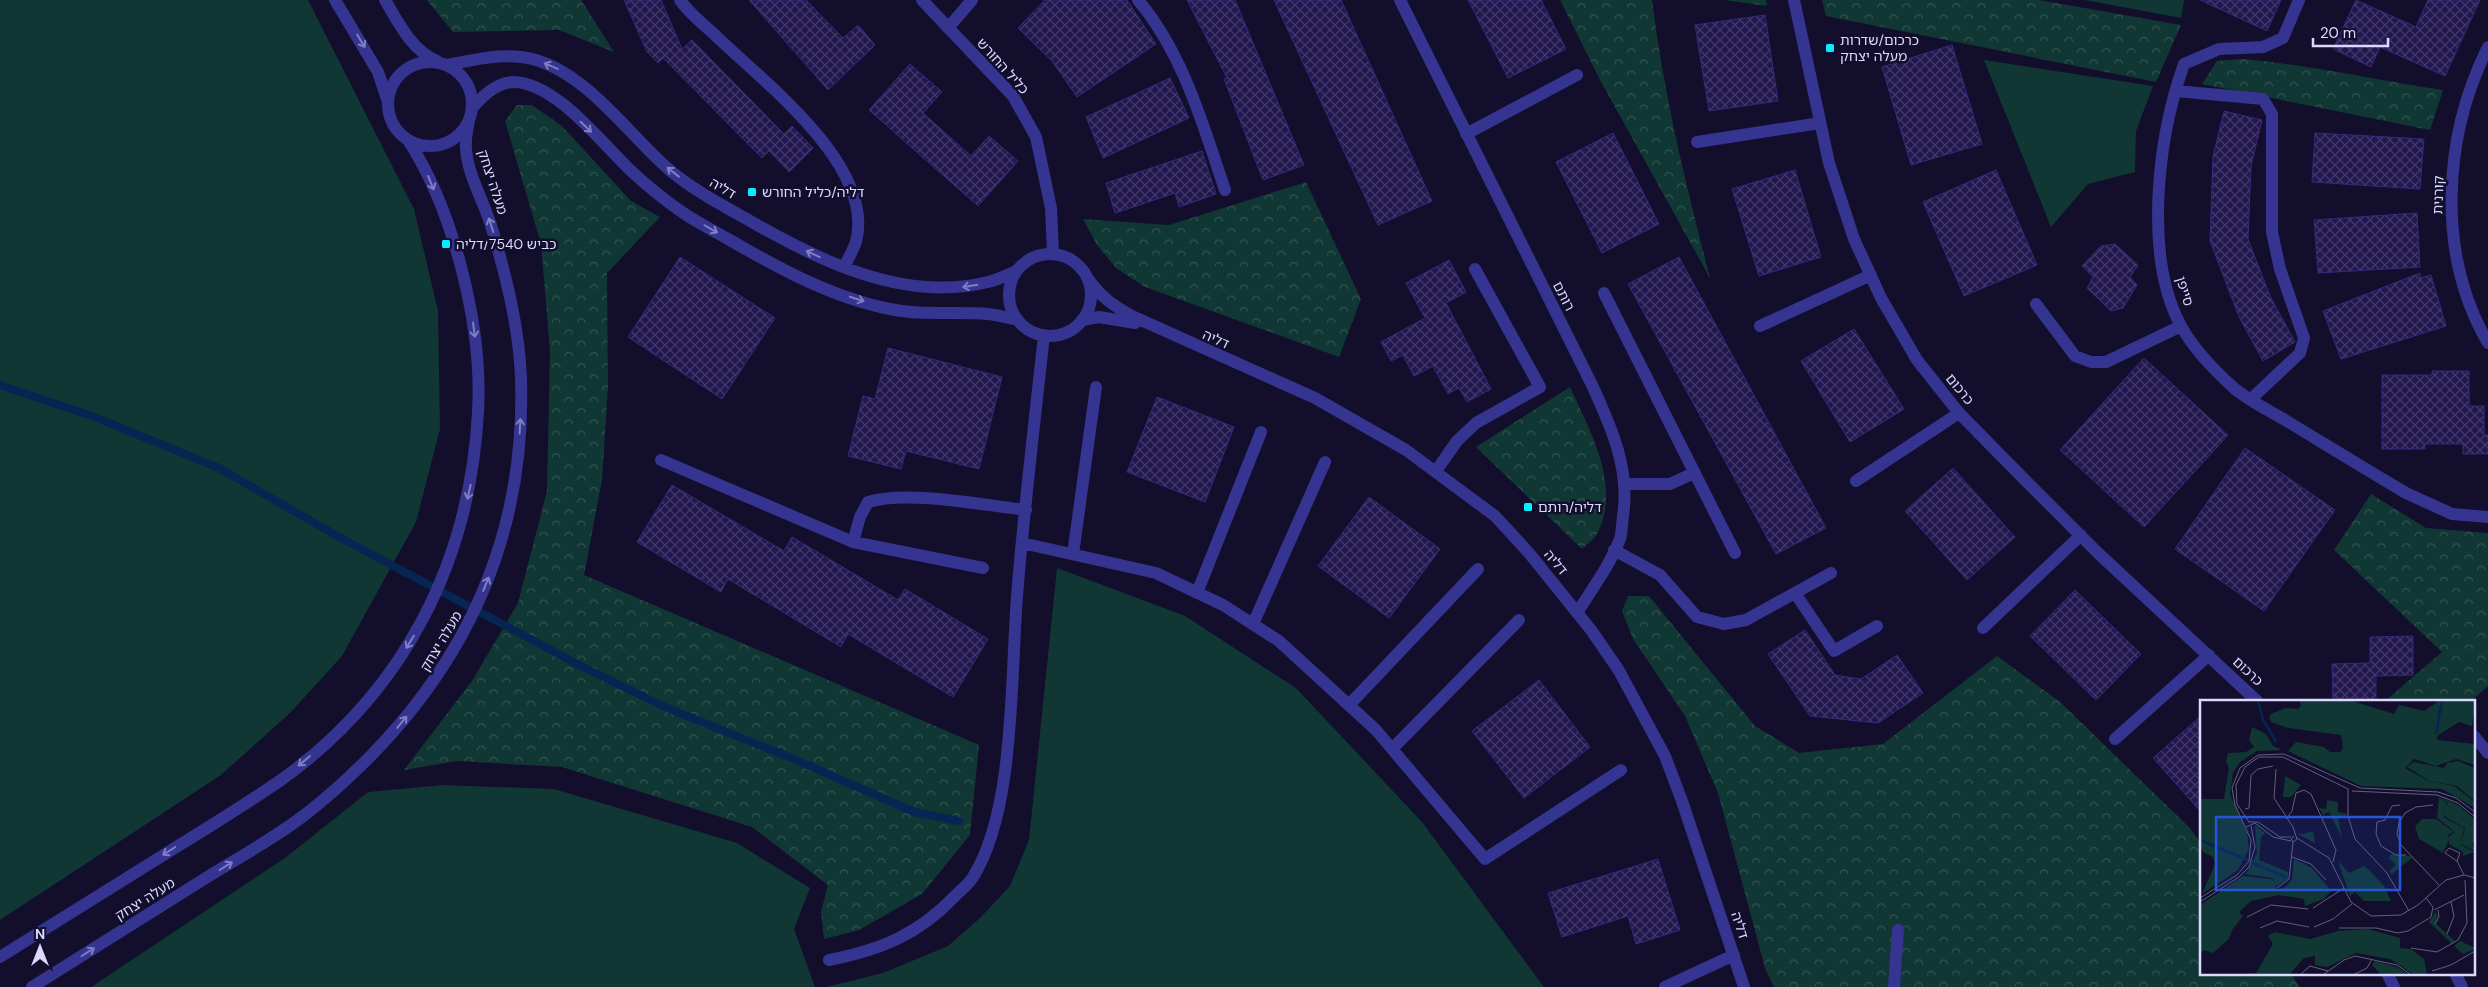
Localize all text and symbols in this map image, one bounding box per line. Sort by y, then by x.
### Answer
scale bar [2313,15,2388,47]
text: 20 m [2320,23,2356,43]
place label: כרכום/שדרות מעלה יצחק [1840,31,1919,65]
one-way arrow [356,34,366,48]
street label: כליל החורש [973,34,1033,98]
marker: כרכום/שדרות מעלה יצחק [1824,42,1836,54]
one-way arrow [544,61,559,70]
one-way arrow [580,121,592,133]
street label: מעלה יצחק [474,147,512,217]
one-way arrow [666,167,680,177]
street label: דליה [707,173,740,203]
one-way arrow [427,175,437,190]
street label: קורנית [2428,175,2448,215]
place label: דליה/כליל החורש [762,183,865,201]
marker: דליה/כליל החורש [746,186,758,198]
one-way arrow [486,218,495,233]
one-way arrow [704,225,718,235]
place label: כביש 7540/דליה [456,235,556,253]
marker: כביש 7540/דליה [440,238,452,250]
one-way arrow [806,249,821,258]
street label: סייפן [2172,274,2198,308]
street label: רותם [1549,278,1579,314]
one-way arrow [962,281,978,291]
one-way arrow [849,295,865,305]
one-way arrow [469,322,479,338]
street label: דליה [1200,325,1233,353]
street label: כרכום [1942,370,1978,408]
one-way arrow [515,418,524,434]
one-way arrow [464,483,473,499]
place label: דליה/רותם [1538,498,1602,516]
marker: דליה/רותם [1522,501,1534,513]
street label: דליה [1540,546,1572,579]
one-way arrow [482,577,492,592]
street label: מעלה יצחק [416,608,466,674]
one-way arrow [404,635,414,649]
street label: כרכום [2229,652,2267,690]
inset map [2200,700,2476,974]
one-way arrow [397,716,408,729]
one-way arrow [298,755,311,766]
one-way arrow [163,847,177,857]
one-way arrow [218,861,232,871]
street label: מעלה יצחק [112,874,178,924]
street label: דליה [1727,909,1753,941]
north arrow [15,922,65,972]
text: N [35,925,45,943]
one-way arrow [80,947,94,957]

